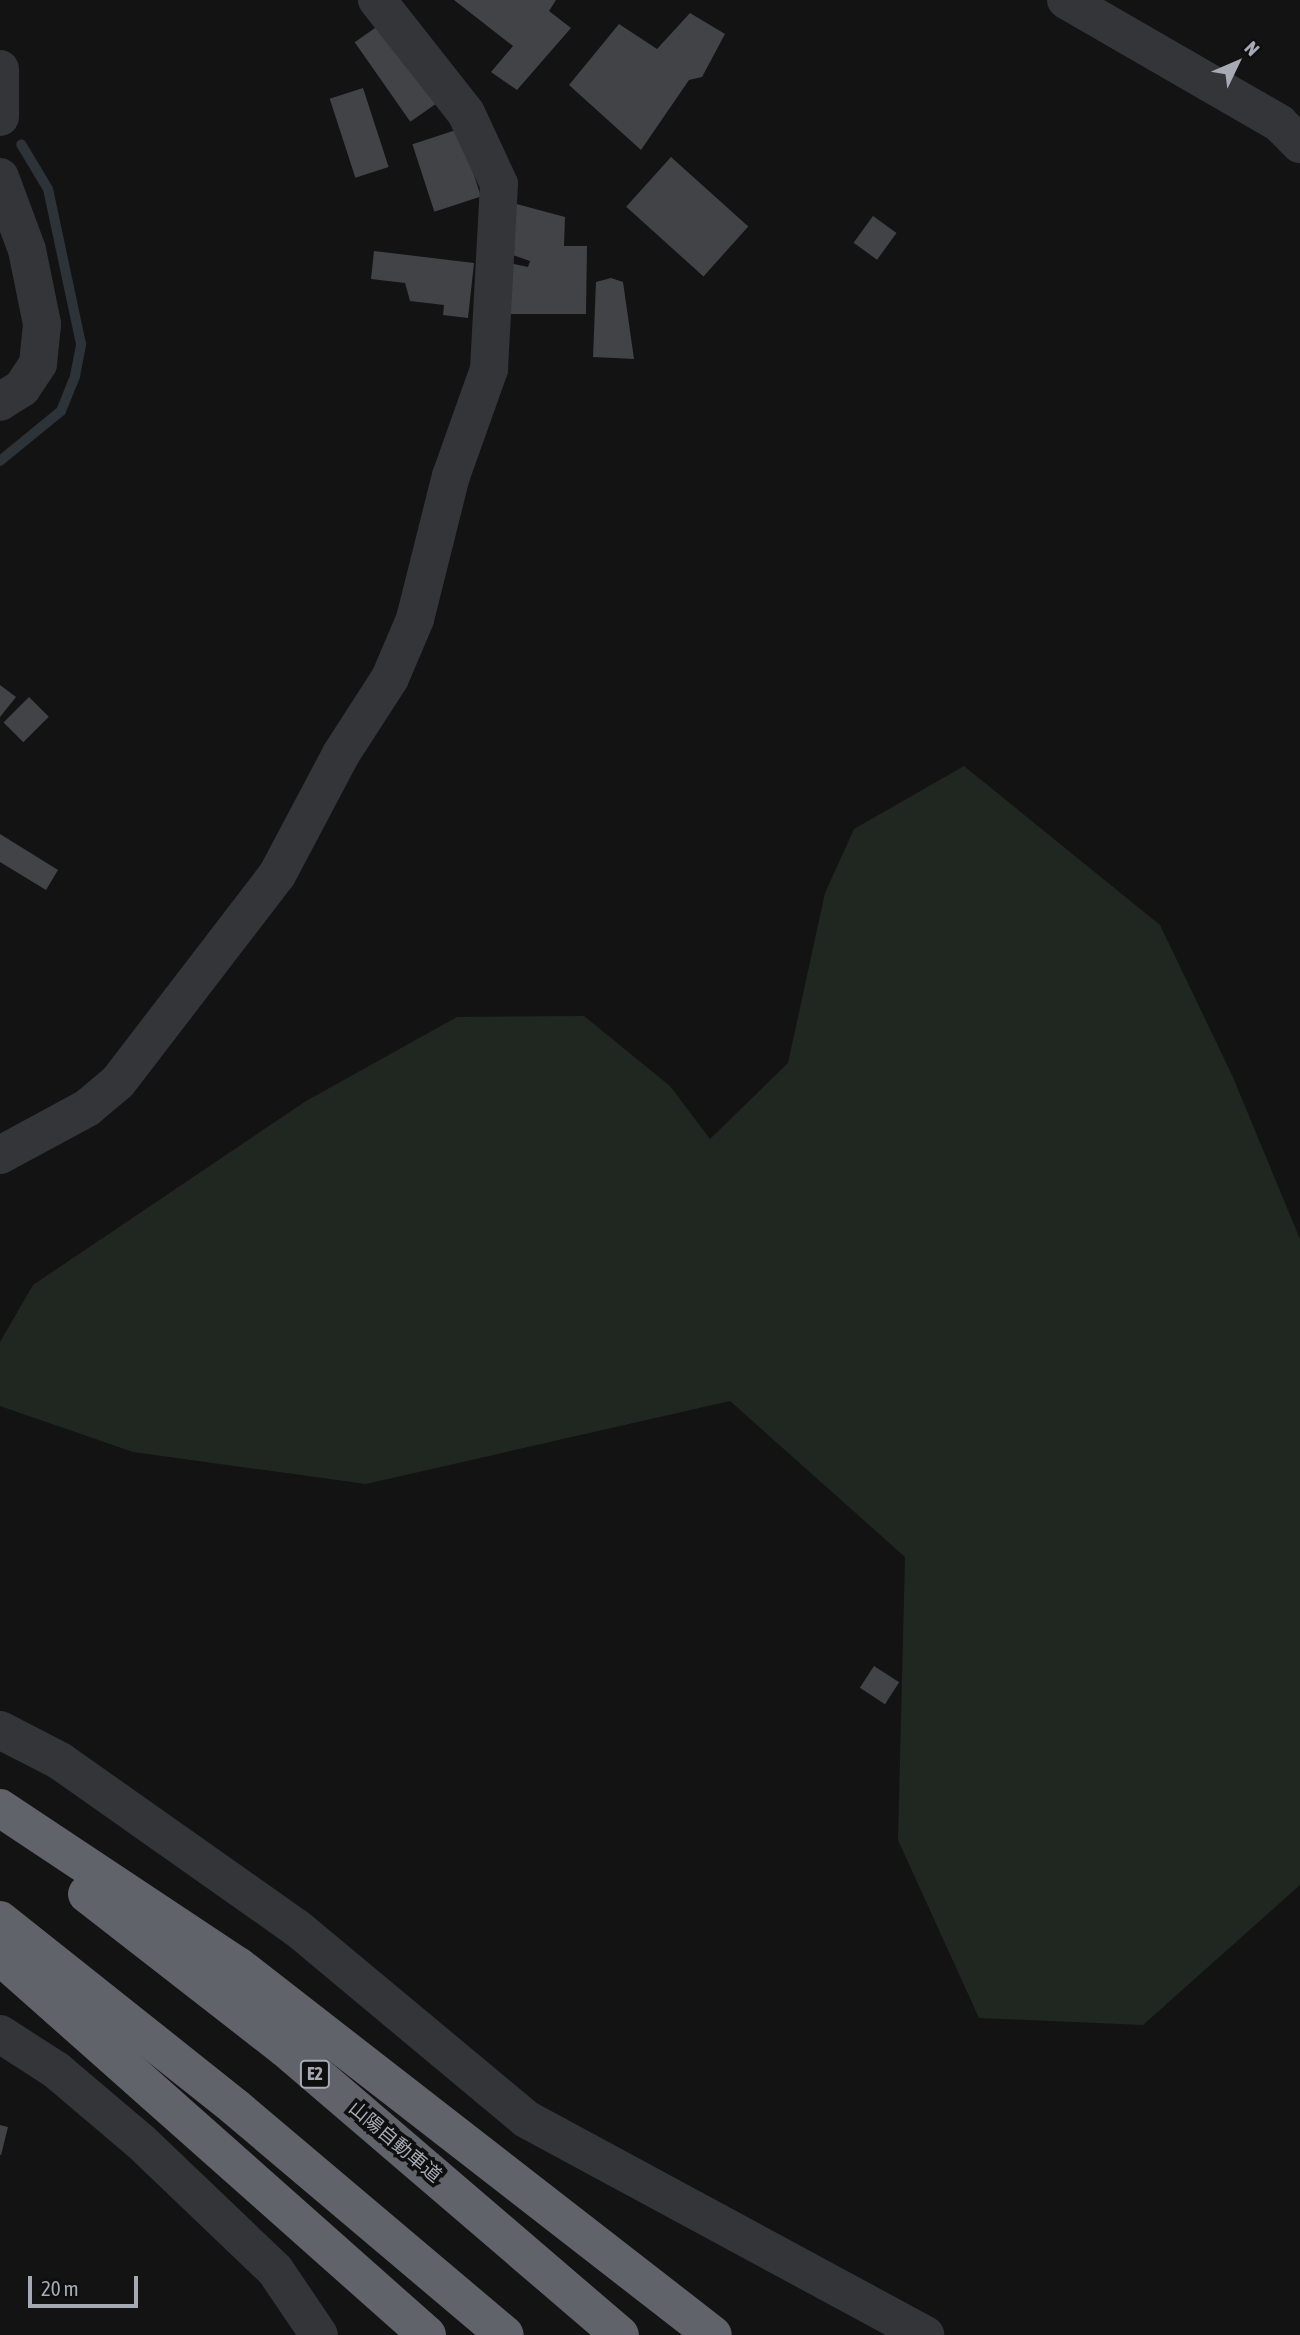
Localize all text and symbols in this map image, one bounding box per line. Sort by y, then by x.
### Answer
north arrow [1202,28,1272,98]
text: N [1240,37,1264,60]
road number: E2 [299,2060,331,2088]
street label: 山陽自動車道 [344,2097,446,2187]
scale bar [32,2262,142,2306]
text: 20 m [41,2276,79,2300]

